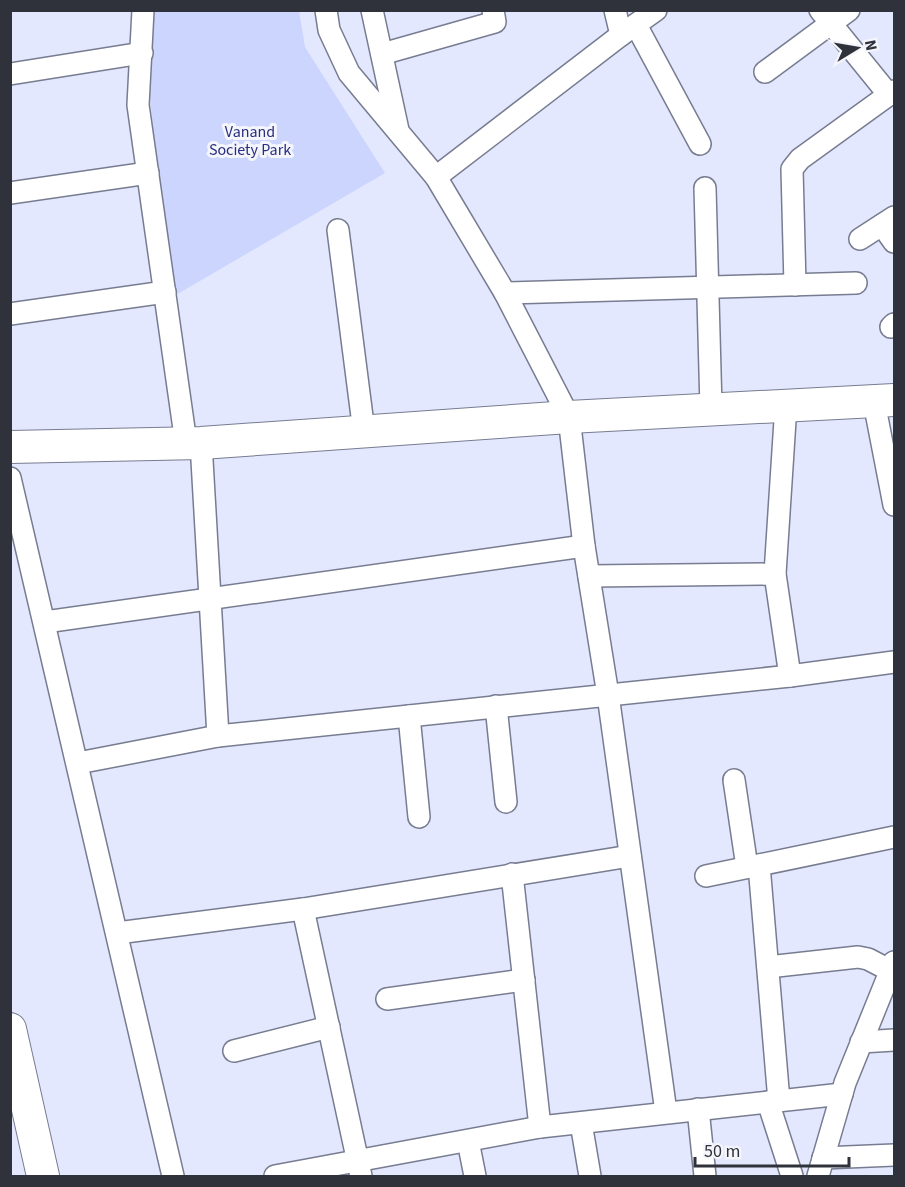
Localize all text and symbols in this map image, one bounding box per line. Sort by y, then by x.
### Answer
north arrow [827,18,887,78]
text: N [859,38,883,53]
park label: Vanand Society Park [209,121,291,161]
scale bar [695,1130,850,1168]
text: 50 m [704,1139,740,1164]

